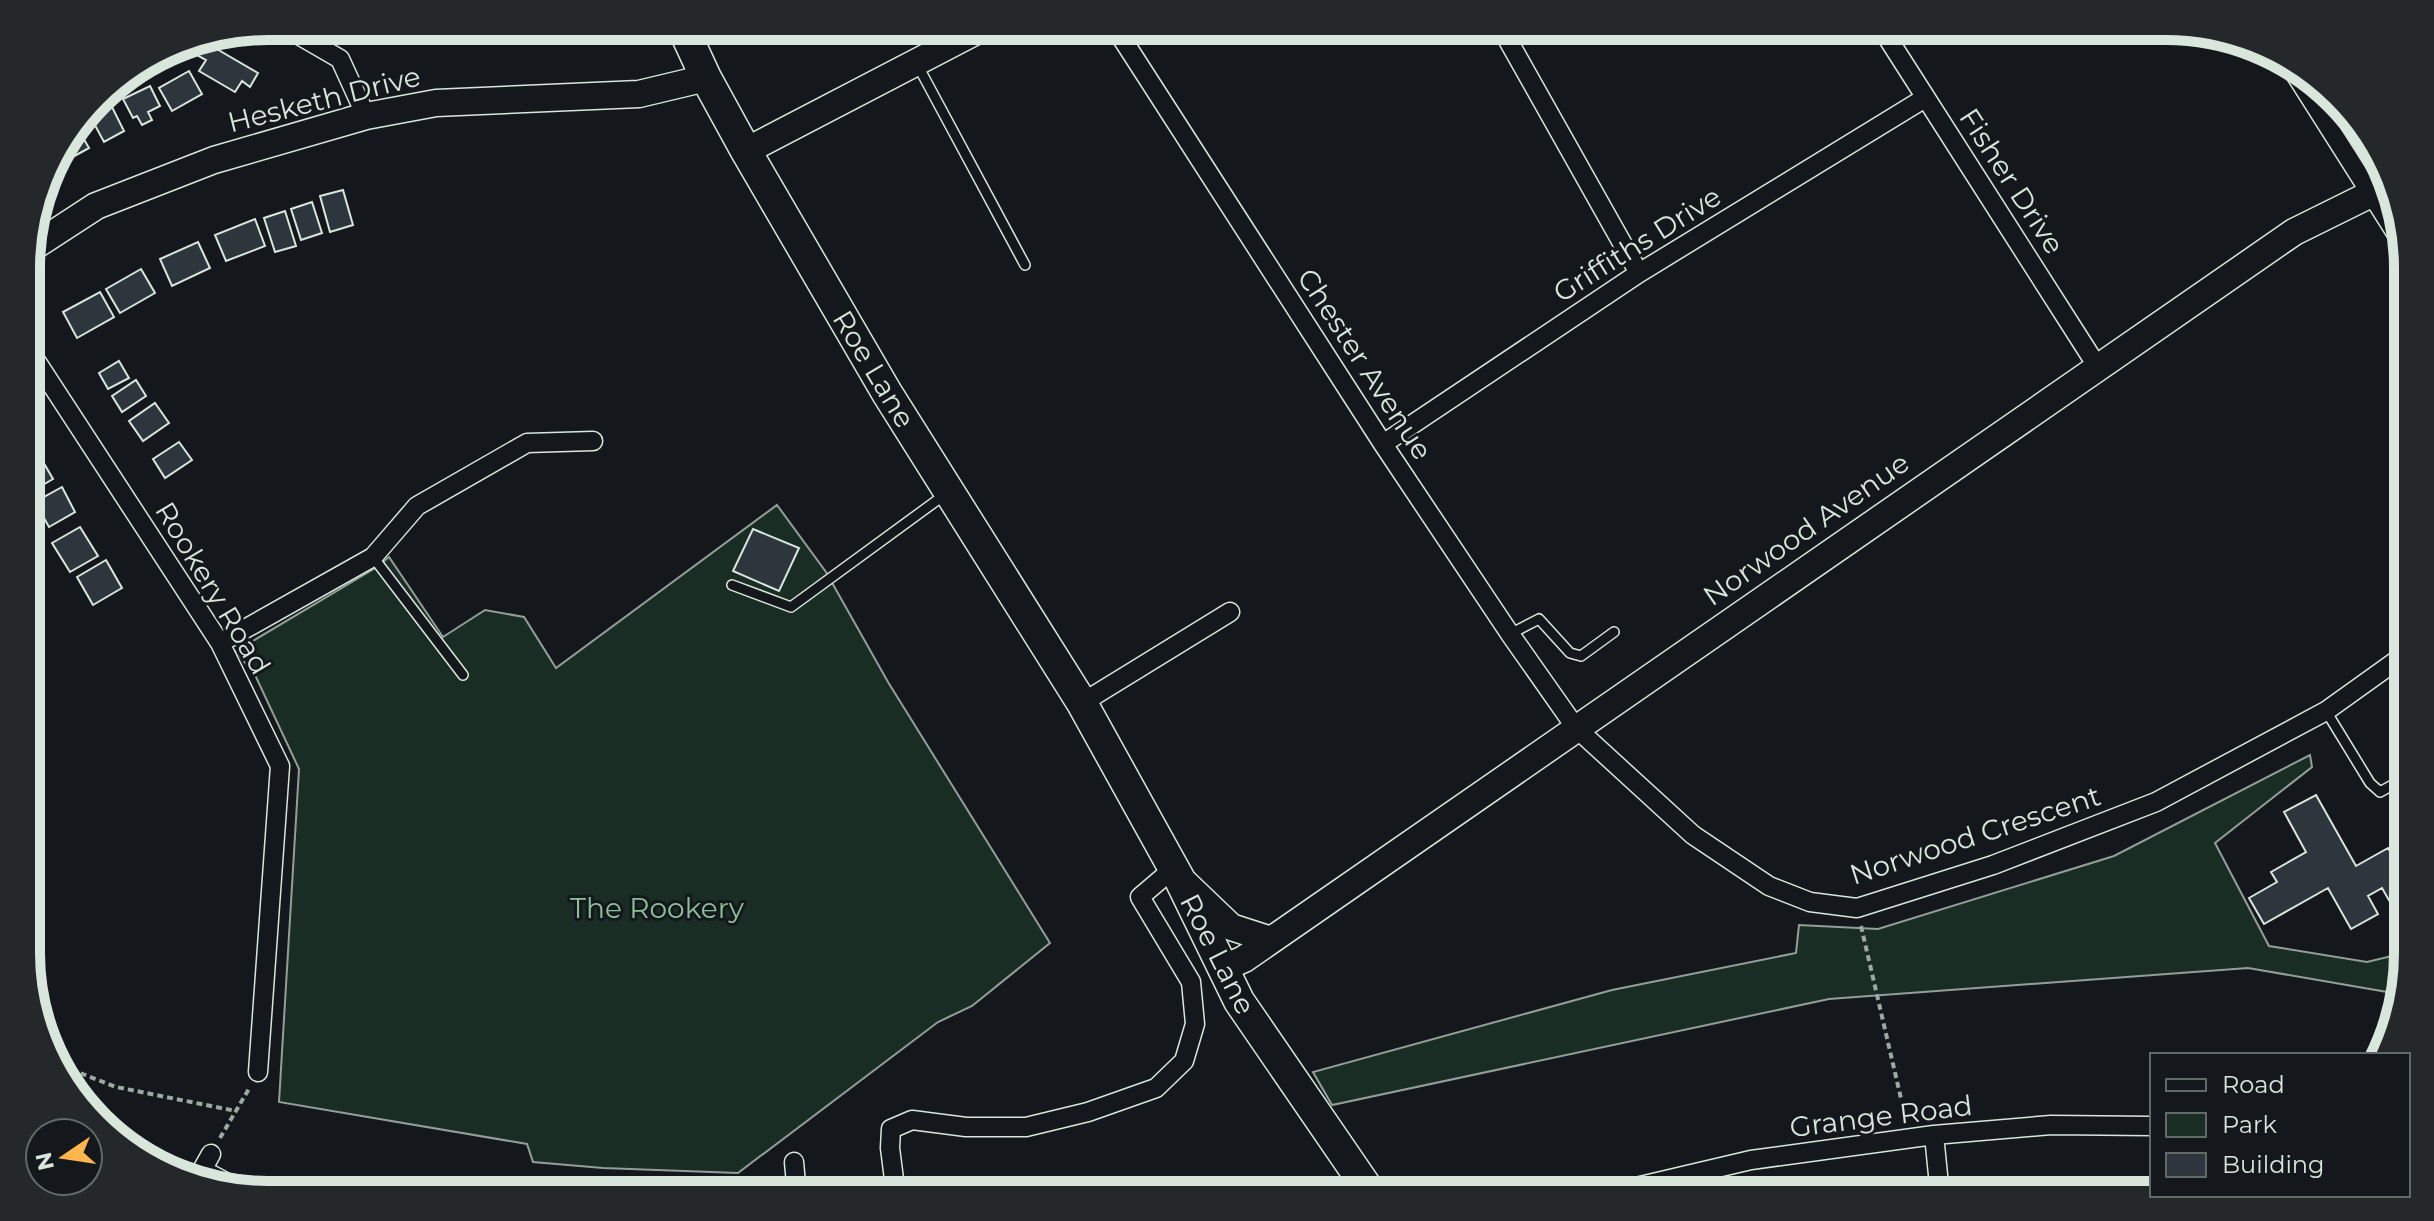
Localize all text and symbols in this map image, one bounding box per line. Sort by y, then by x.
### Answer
street label: Hesketh Drive [224,59,424,139]
street label: Fisher Drive [1952,102,2072,260]
street label: Griffiths Drive [1547,179,1727,309]
street label: Chester Avenue [1290,262,1440,466]
street label: Roe Lane [826,304,922,434]
street label: Norwood Avenue [1697,445,1915,613]
street label: Rookery Road [148,496,278,680]
street label: Norwood Crescent [1845,778,2105,892]
street label: Roe Lane [1173,888,1263,1020]
park label: The Rookery [570,891,745,925]
legend [2150,1053,2410,1197]
text: Road [2222,1070,2285,1099]
street label: Grange Road [1788,1088,1974,1144]
text: Park [2222,1110,2277,1139]
north arrow [24,1117,104,1197]
text: N [30,1150,60,1173]
text: Building [2222,1150,2325,1179]

